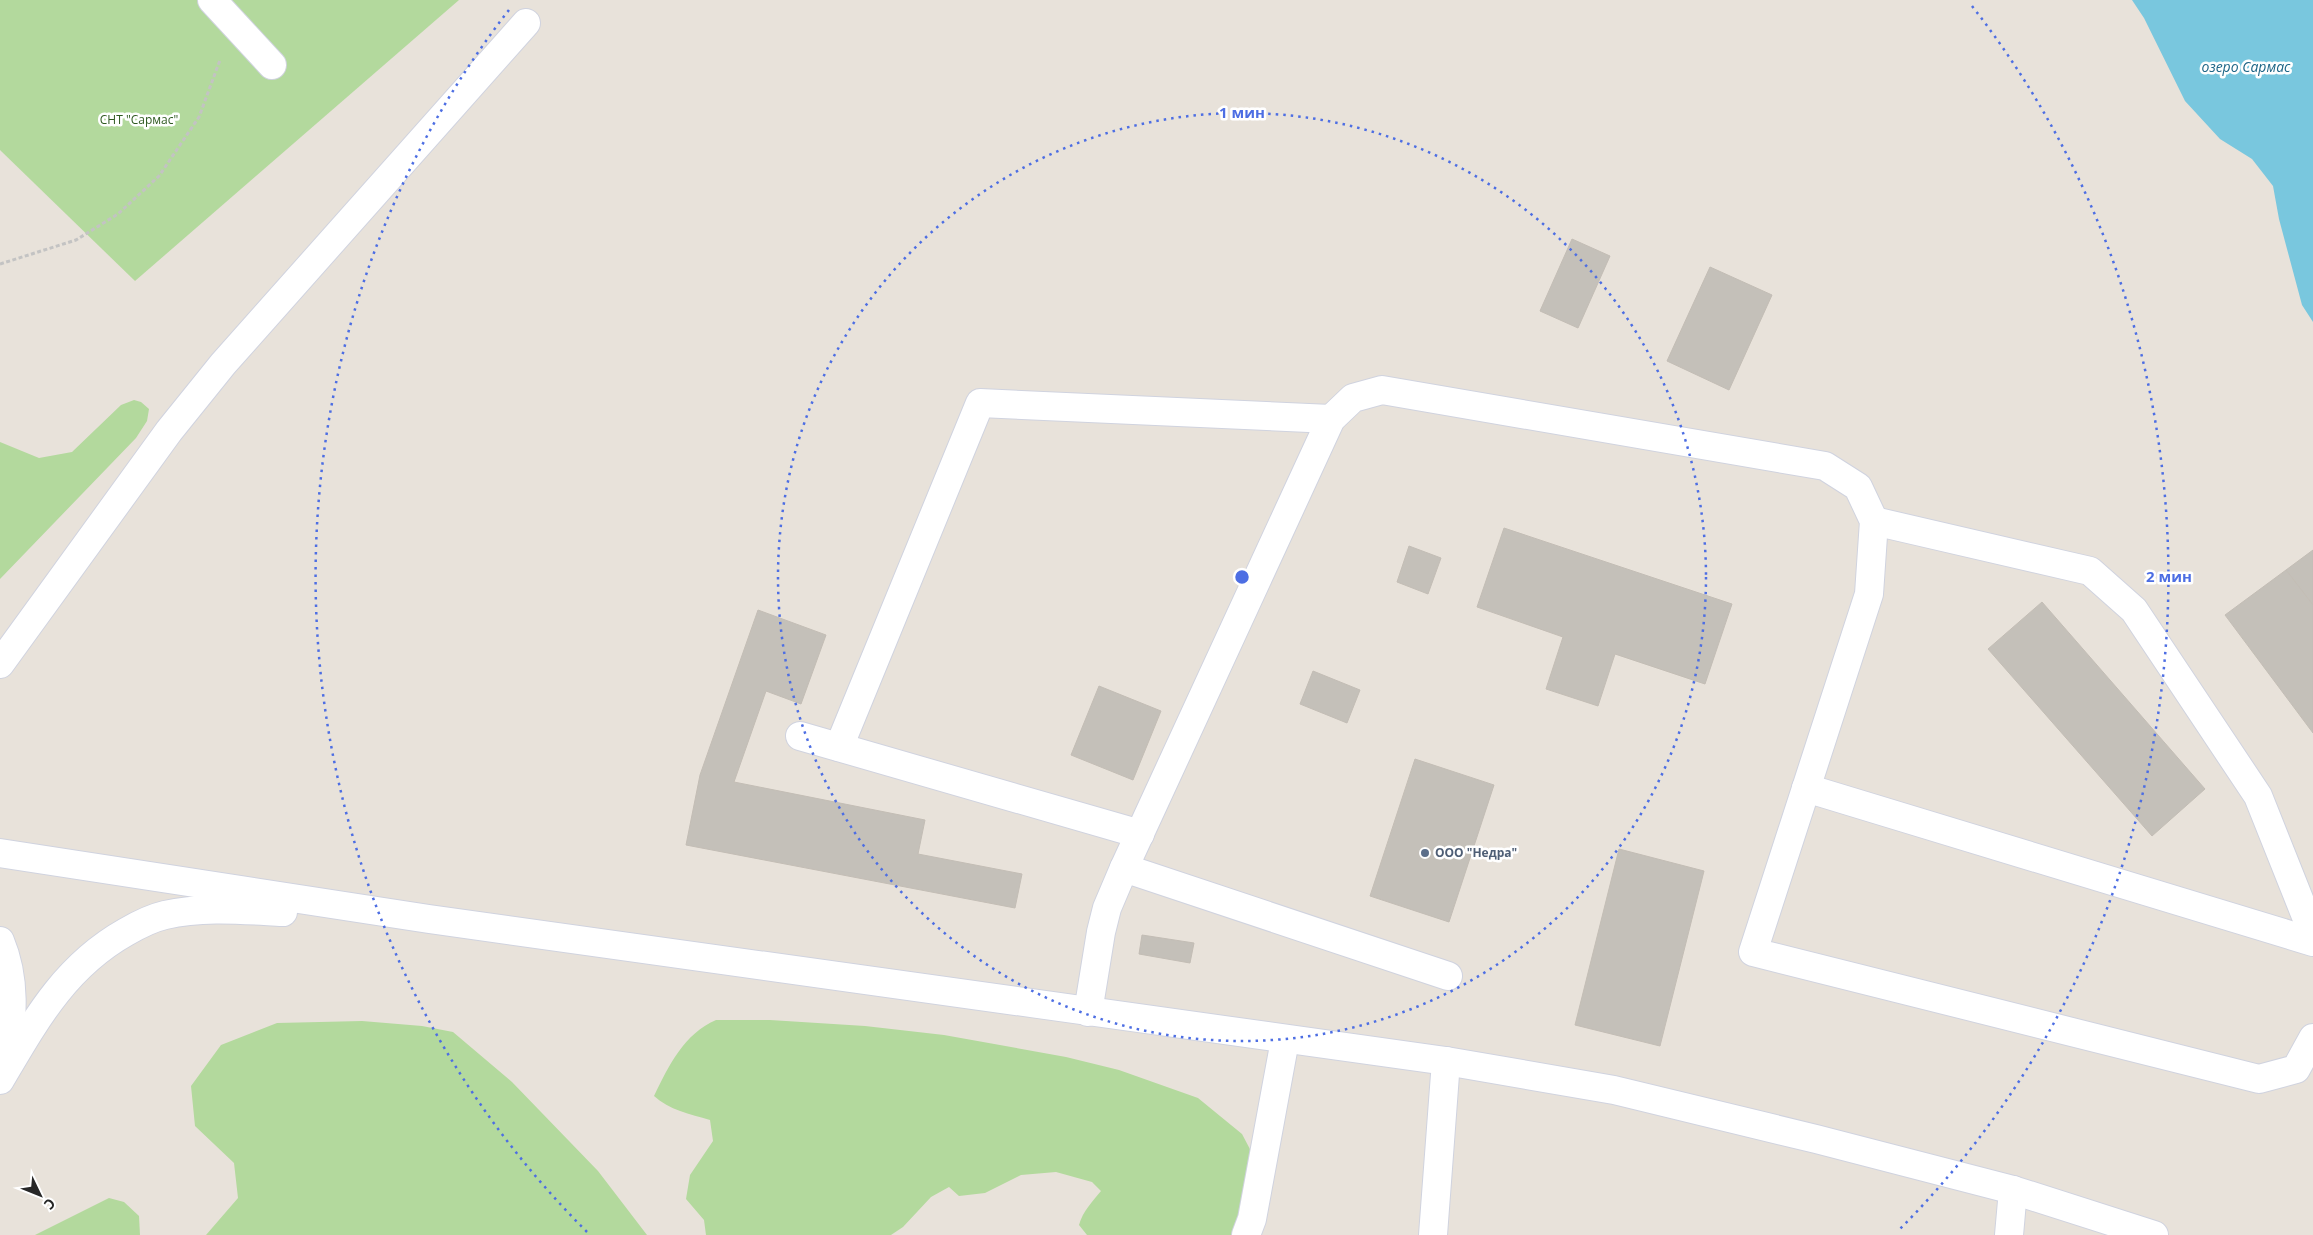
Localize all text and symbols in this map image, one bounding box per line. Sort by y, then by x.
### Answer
water label: озеро Сармас [2202,57,2291,76]
text: 1 мин [1219,102,1265,122]
park label: СНТ "Сармас" [100,111,178,128]
text: 2 мин [2146,566,2192,586]
centre of rings [1233,568,1251,586]
place label: ООО "Недра" [1435,844,1517,861]
marker: ООО "Недра" [1419,847,1431,859]
north arrow [15,1170,65,1220]
text: С [40,1194,60,1214]

